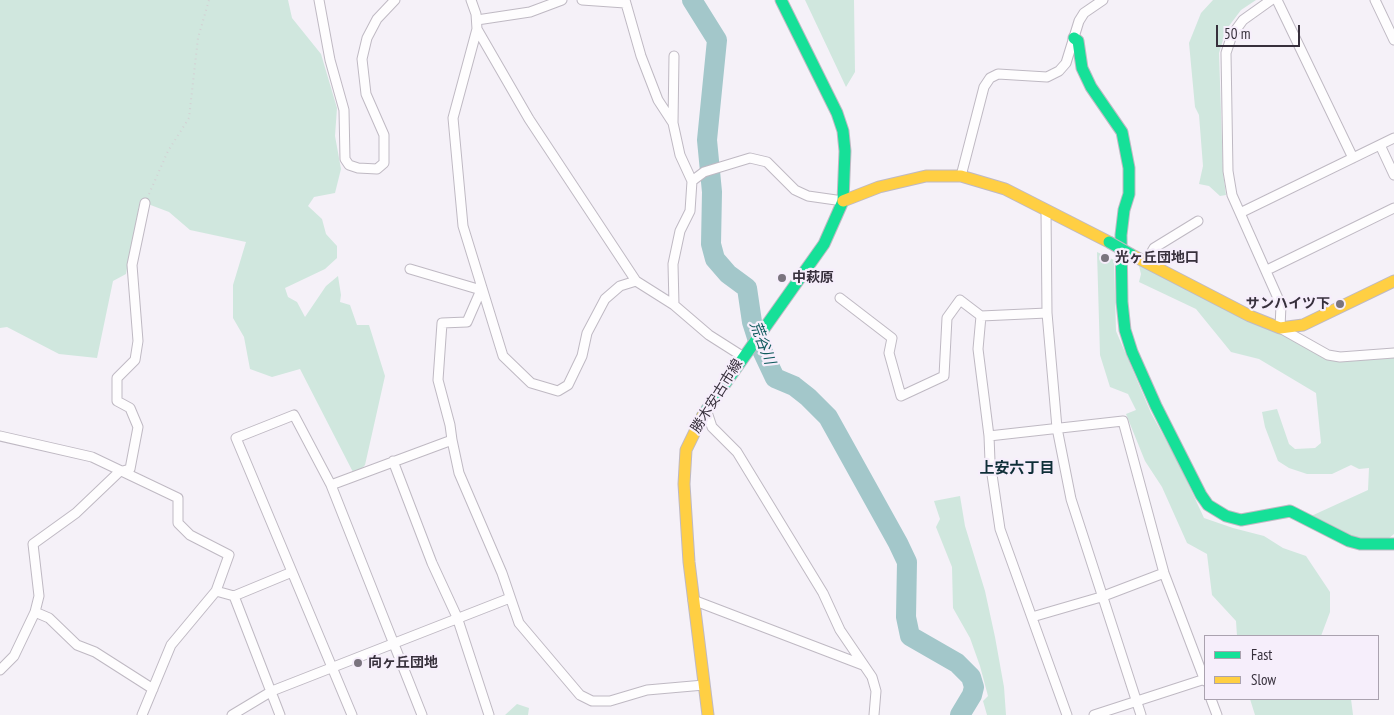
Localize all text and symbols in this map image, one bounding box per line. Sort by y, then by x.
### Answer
scale bar [1219,15,1303,47]
text: 50 m [1224,24,1250,43]
place label: 光ヶ丘団地口 [1115,250,1199,266]
marker: 光ヶ丘団地口 [1099,252,1111,264]
place label: 中萩原 [792,270,834,286]
marker: 中萩原 [776,272,788,284]
place label: サンハイツ下 [1246,296,1330,312]
marker: サンハイツ下 [1334,298,1346,310]
water label: 荒谷川 [746,319,778,367]
street label: 勝木安古市線 [688,356,746,436]
district label: 上安六丁目 [980,460,1054,478]
legend [1204,635,1379,700]
text: Fast [1251,645,1272,664]
place label: 向ヶ丘団地 [368,655,438,671]
marker: 向ヶ丘団地 [352,657,364,669]
text: Slow [1251,670,1276,689]

